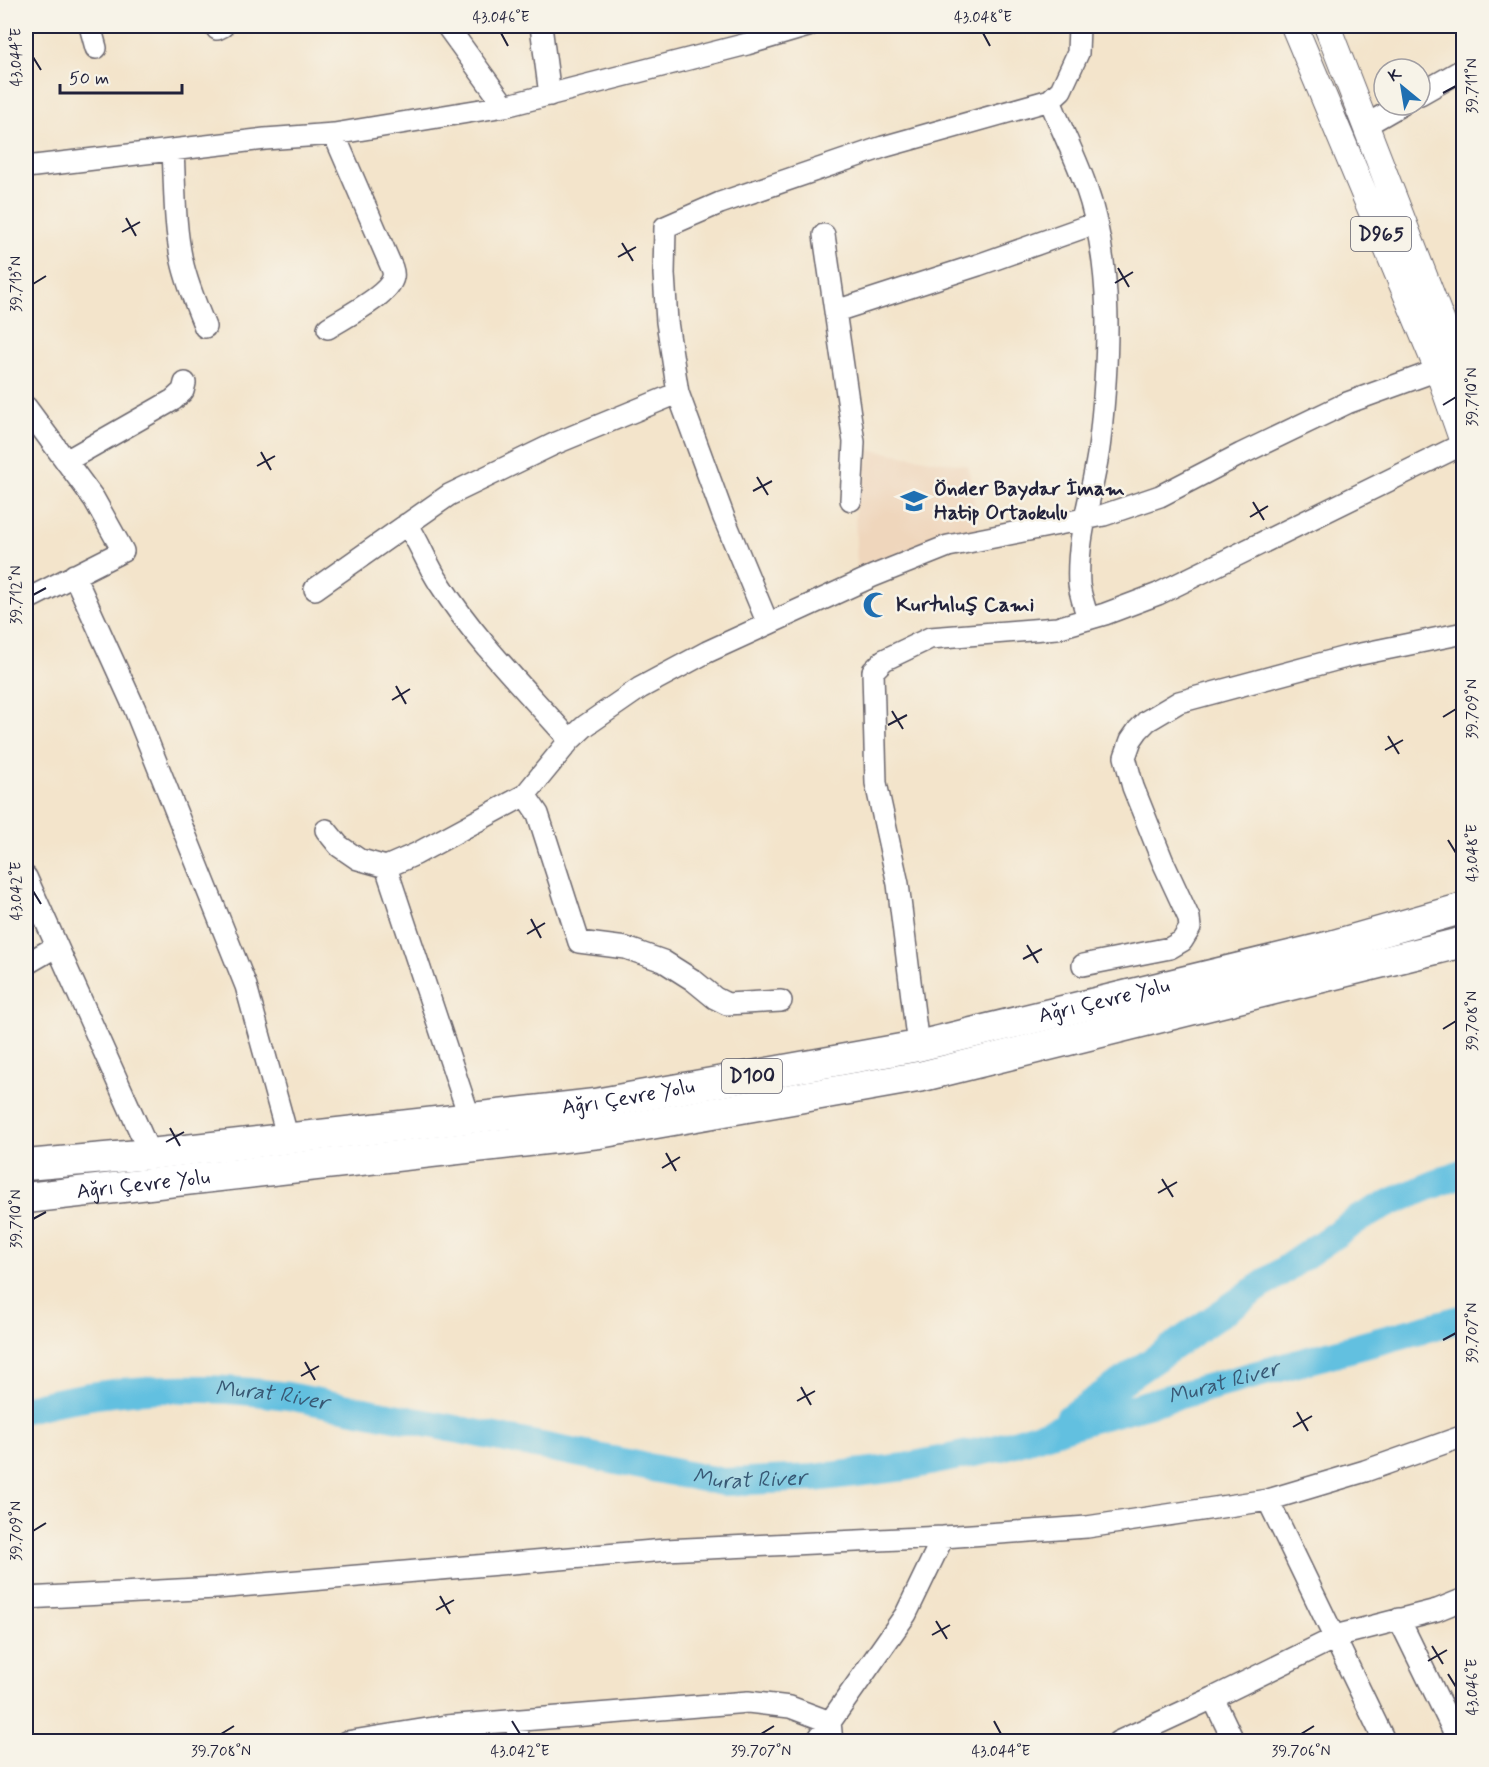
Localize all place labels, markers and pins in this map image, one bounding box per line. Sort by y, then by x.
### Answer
place label: Önder Baydar İmam Hatip Ortaokulu [934,475,1125,527]
school or university icon: Önder Baydar İmam Hatip Ortaokulu [899,486,929,516]
mosque icon: Kurtuluş Cami [861,590,891,620]
place label: Kurtuluş Cami [896,591,1034,619]

